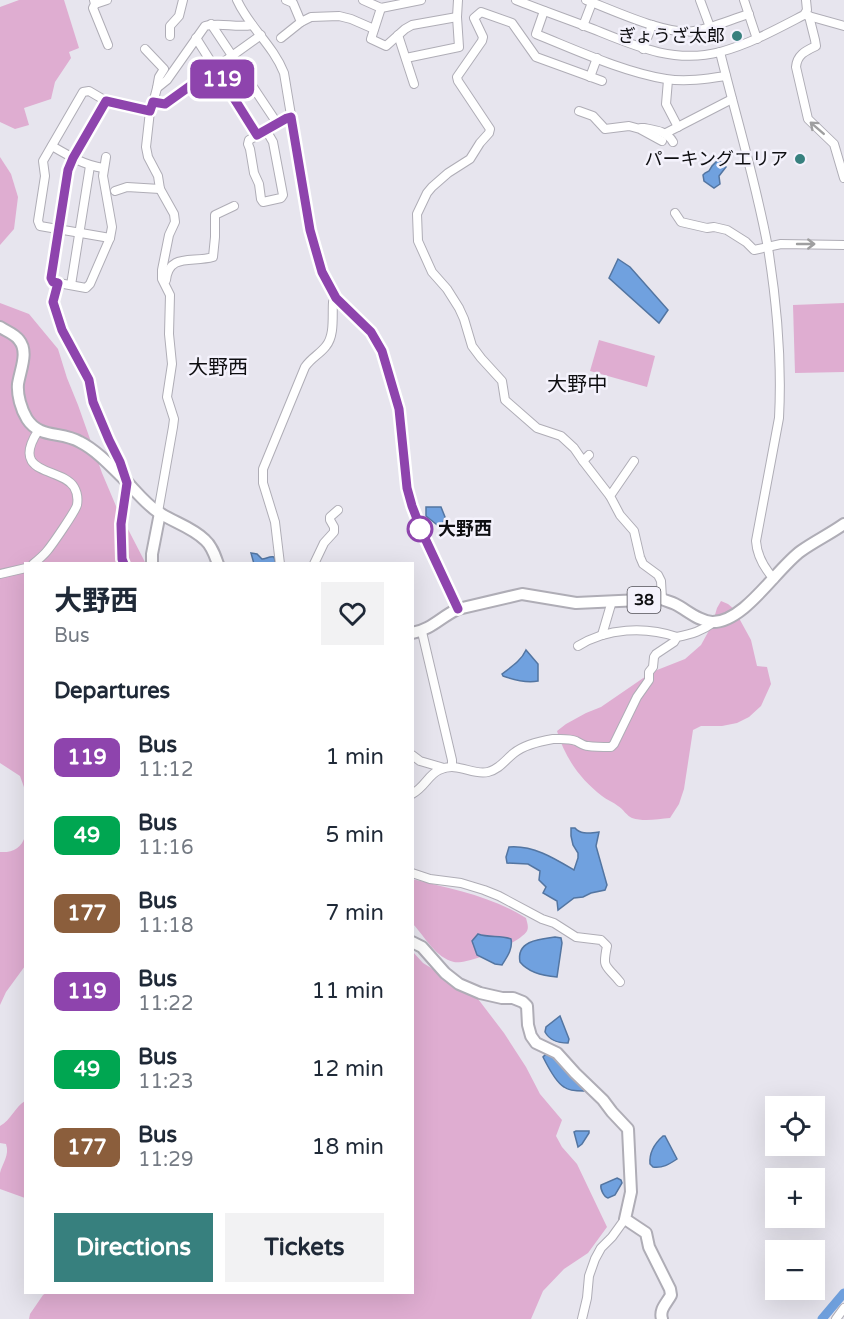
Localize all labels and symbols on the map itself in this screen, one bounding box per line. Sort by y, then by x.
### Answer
place label: ぎょうざ太郎 [618,25,725,47]
marker: ぎょうざ太郎 [730,29,744,43]
line badge: 119 [188,60,256,98]
one-way arrow [810,121,825,135]
place label: パーキングエリア [645,148,788,170]
marker: パーキングエリア [793,152,807,166]
one-way arrow [795,239,815,250]
district label: 大野西 [188,356,248,380]
district label: 大野中 [547,373,607,397]
marker: 大野西 [407,516,433,542]
place label: 大野西 [438,518,492,540]
road number: 38 [628,587,660,613]

